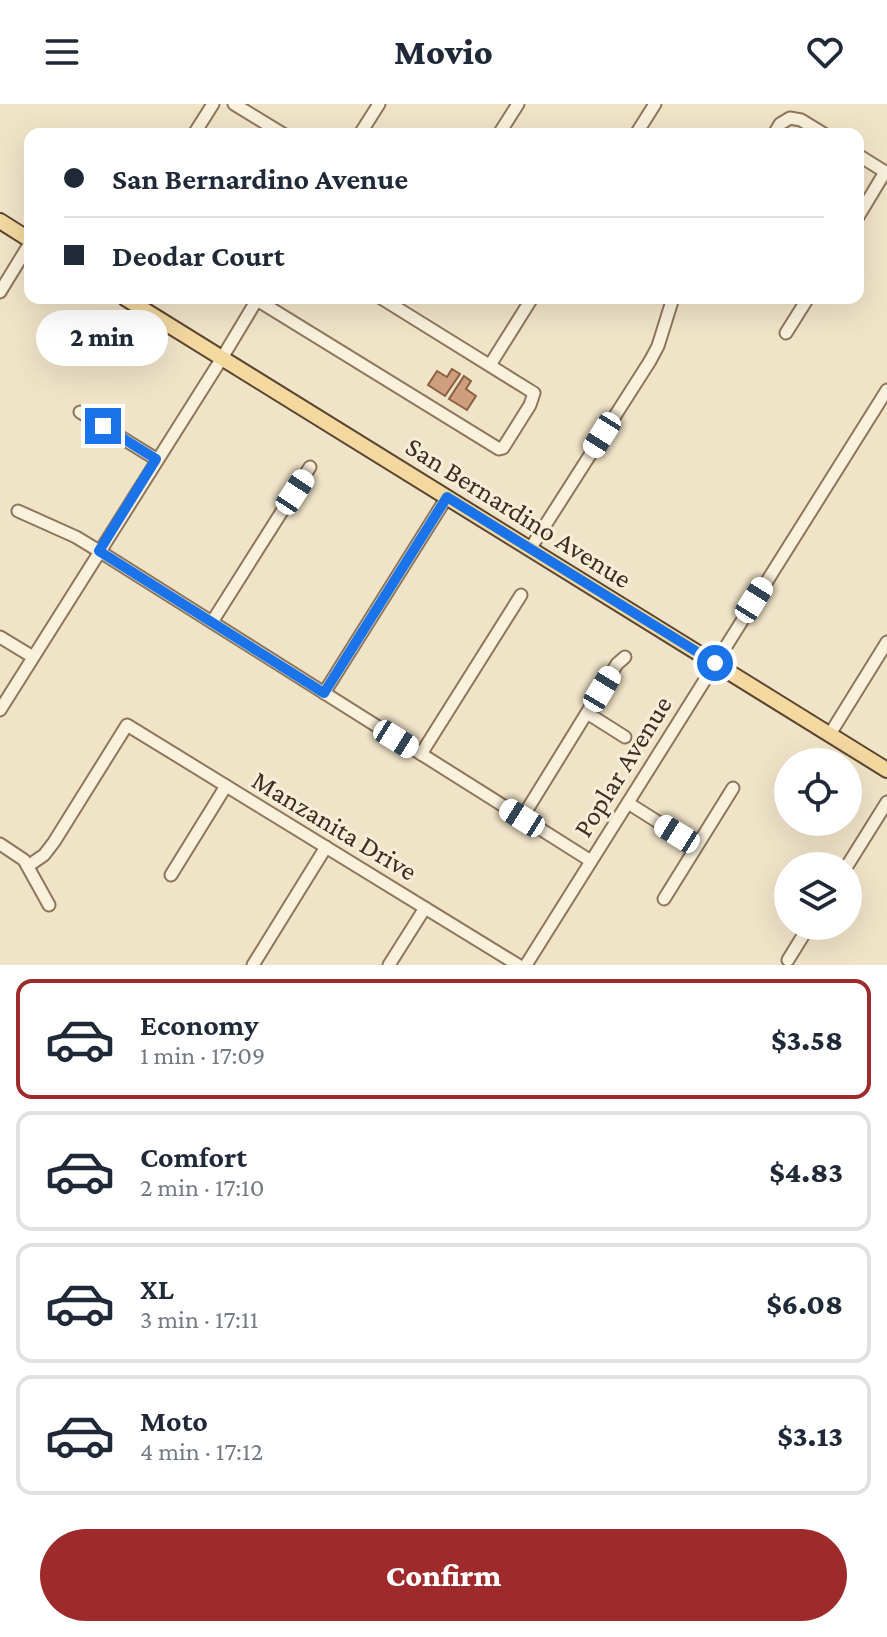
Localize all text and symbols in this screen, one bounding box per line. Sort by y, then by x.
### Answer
icon: menu [40,30,84,74]
icon: heart [803,30,847,74]
text: Movio [394,32,493,72]
text: San Bernardino Avenue [112,162,408,195]
text: Deodar Court [112,239,285,272]
callout: 2 min [37,310,169,366]
text: 2 min [70,323,134,352]
route end [85,408,121,444]
car [579,408,625,462]
street label: San Bernardino Avenue [400,430,637,594]
car [272,465,318,519]
car [731,573,777,627]
route start [697,645,733,681]
car [579,662,625,716]
street label: Poplar Avenue [567,690,678,842]
car [369,716,423,762]
map controls [774,748,862,940]
button: locate [774,748,862,836]
street label: Manzanita Drive [247,764,423,887]
car [495,795,549,841]
car [650,811,704,857]
button: layers [774,852,862,940]
icon: car [44,1003,116,1075]
text: Economy [140,1008,259,1041]
text: $3.58 [771,1023,843,1056]
text: 1 min · 17:09 [140,1041,265,1070]
icon: car [44,1135,116,1207]
text: Comfort [140,1140,247,1173]
text: $4.83 [769,1155,843,1188]
text: 2 min · 17:10 [140,1173,264,1202]
icon: car [44,1267,116,1339]
text: XL [140,1272,174,1305]
text: $6.08 [766,1287,843,1320]
text: 3 min · 17:11 [140,1305,258,1334]
icon: car [44,1399,116,1471]
text: Moto [140,1404,208,1437]
text: $3.13 [777,1419,843,1452]
text: 4 min · 17:12 [140,1437,263,1466]
button: Confirm [40,1529,847,1621]

